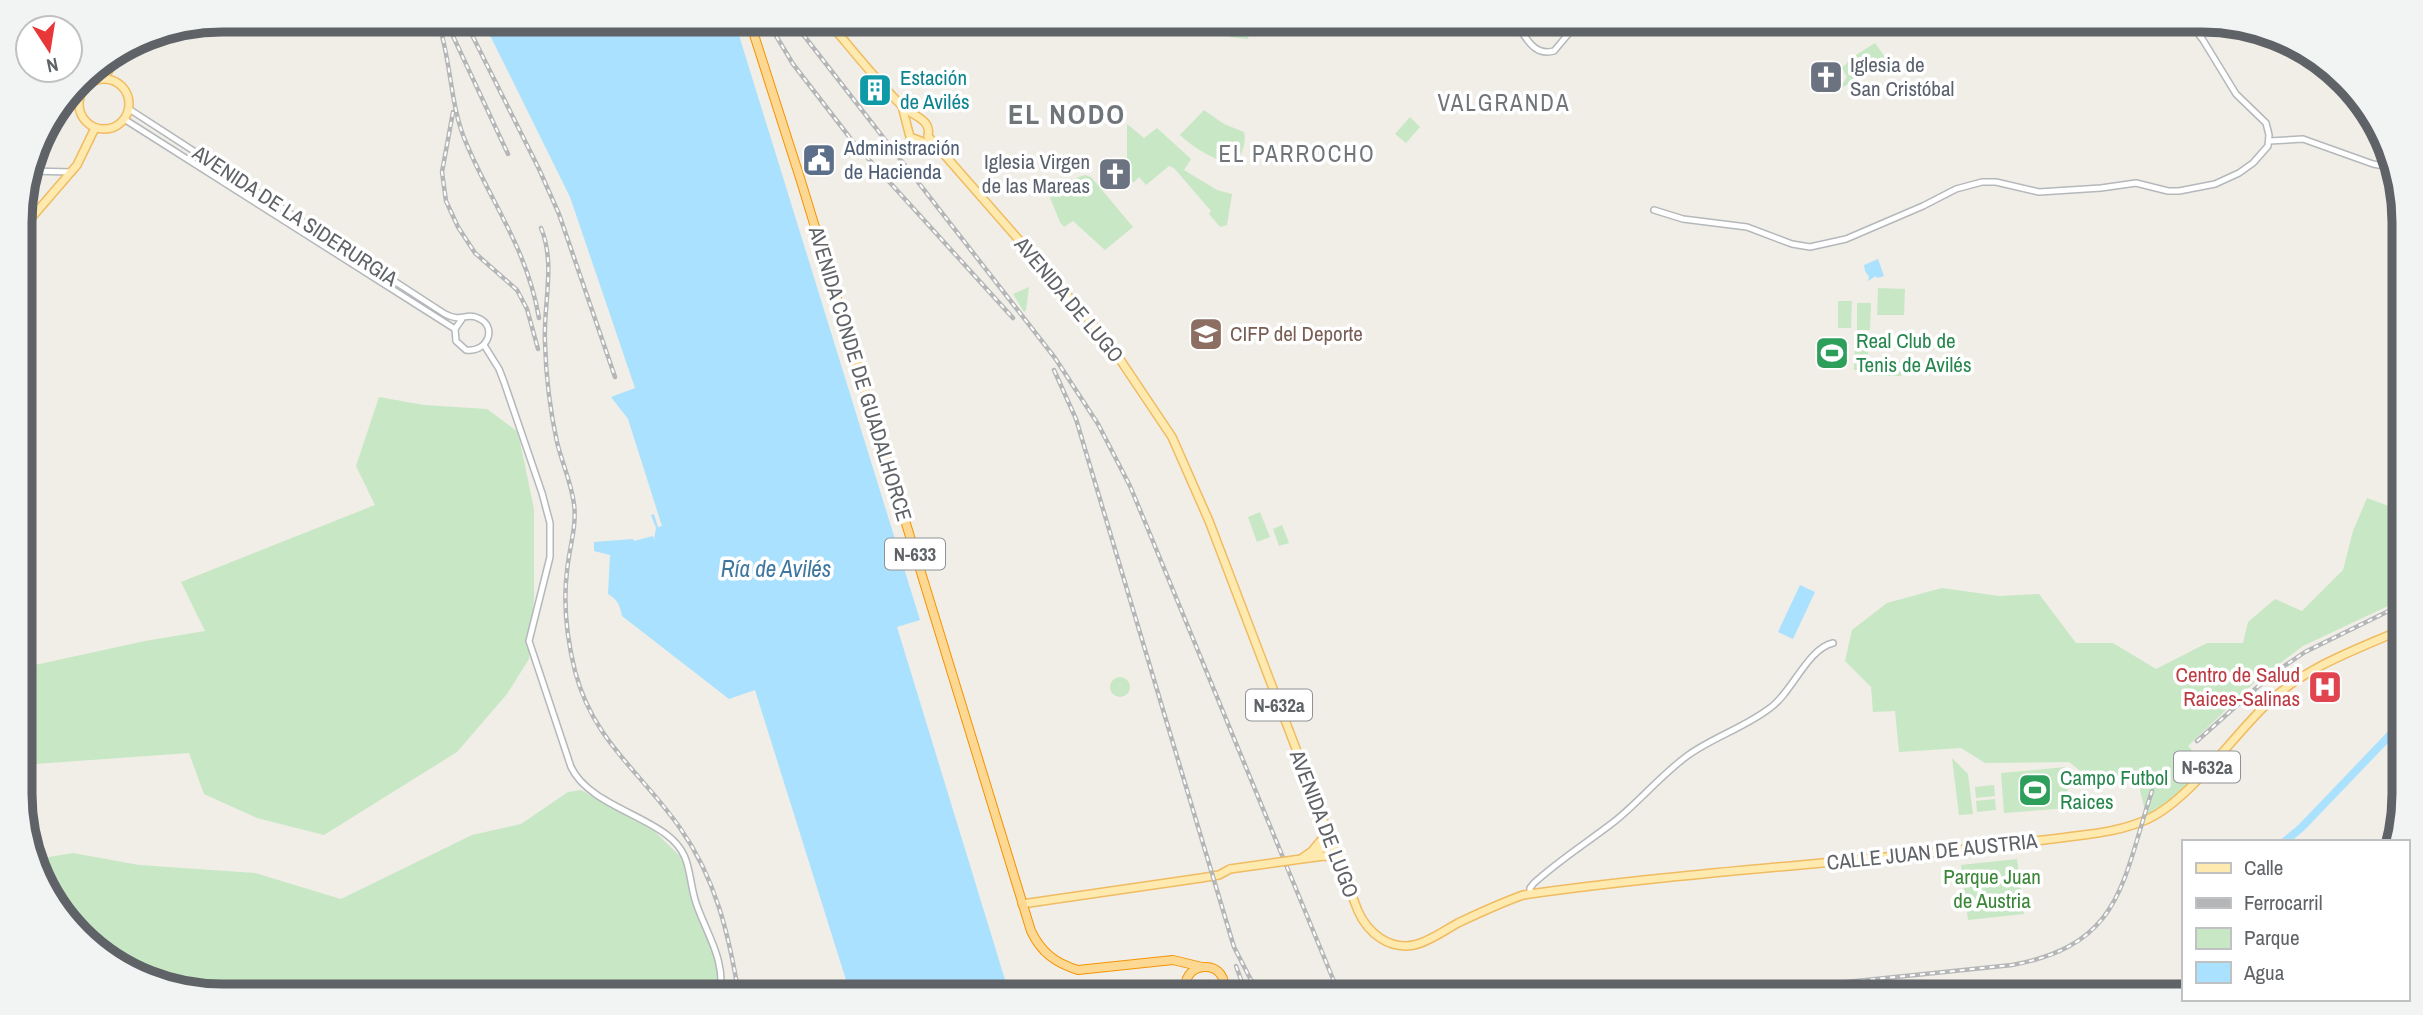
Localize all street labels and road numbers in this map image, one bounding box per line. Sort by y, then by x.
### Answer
street label: AVENIDA DE LA SIDERURGIA [186,138,404,293]
street label: AVENIDA CONDE DE GUADALHORCE [801,222,919,525]
street label: AVENIDA DE LUGO [1008,230,1131,369]
road number: N-633 [885,538,945,569]
road number: N-632a [1246,690,1312,720]
street label: AVENIDA DE LUGO [1283,745,1366,902]
road number: N-632a [2174,752,2240,782]
street label: CALLE JUAN DE AUSTRIA [1825,826,2039,877]

